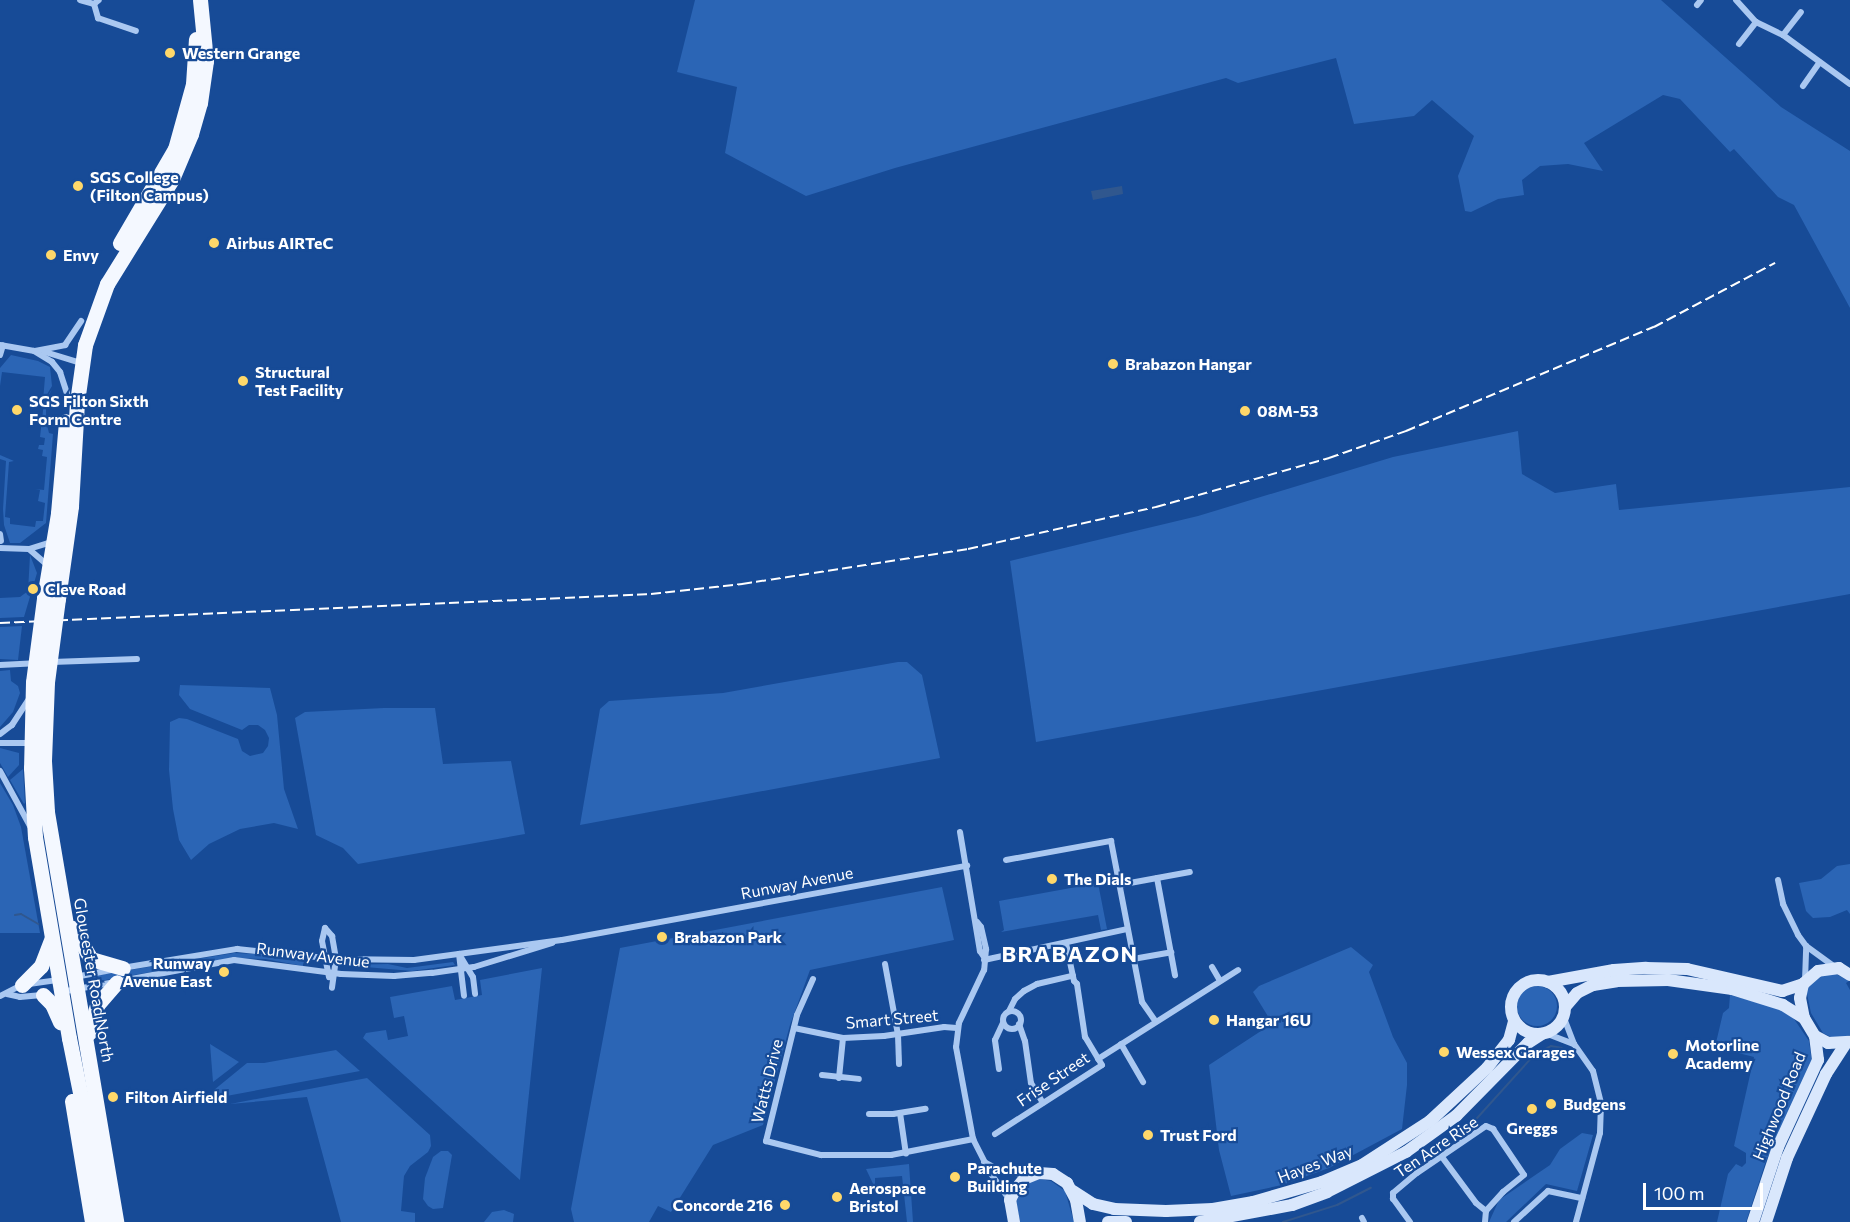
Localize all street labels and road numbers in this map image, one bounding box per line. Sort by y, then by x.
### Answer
street label: Runway Avenue [739,863,855,903]
street label: Gloucester Road North [70,896,118,1064]
street label: Runway Avenue [255,939,371,971]
street label: Smart Street [845,1005,939,1033]
street label: Watts Drive [747,1037,787,1125]
street label: Frise Street [1013,1048,1093,1110]
street label: Highwood Road [1749,1049,1809,1163]
street label: Ten Acre Rise [1391,1112,1481,1182]
street label: Hayes Way [1275,1141,1355,1187]

